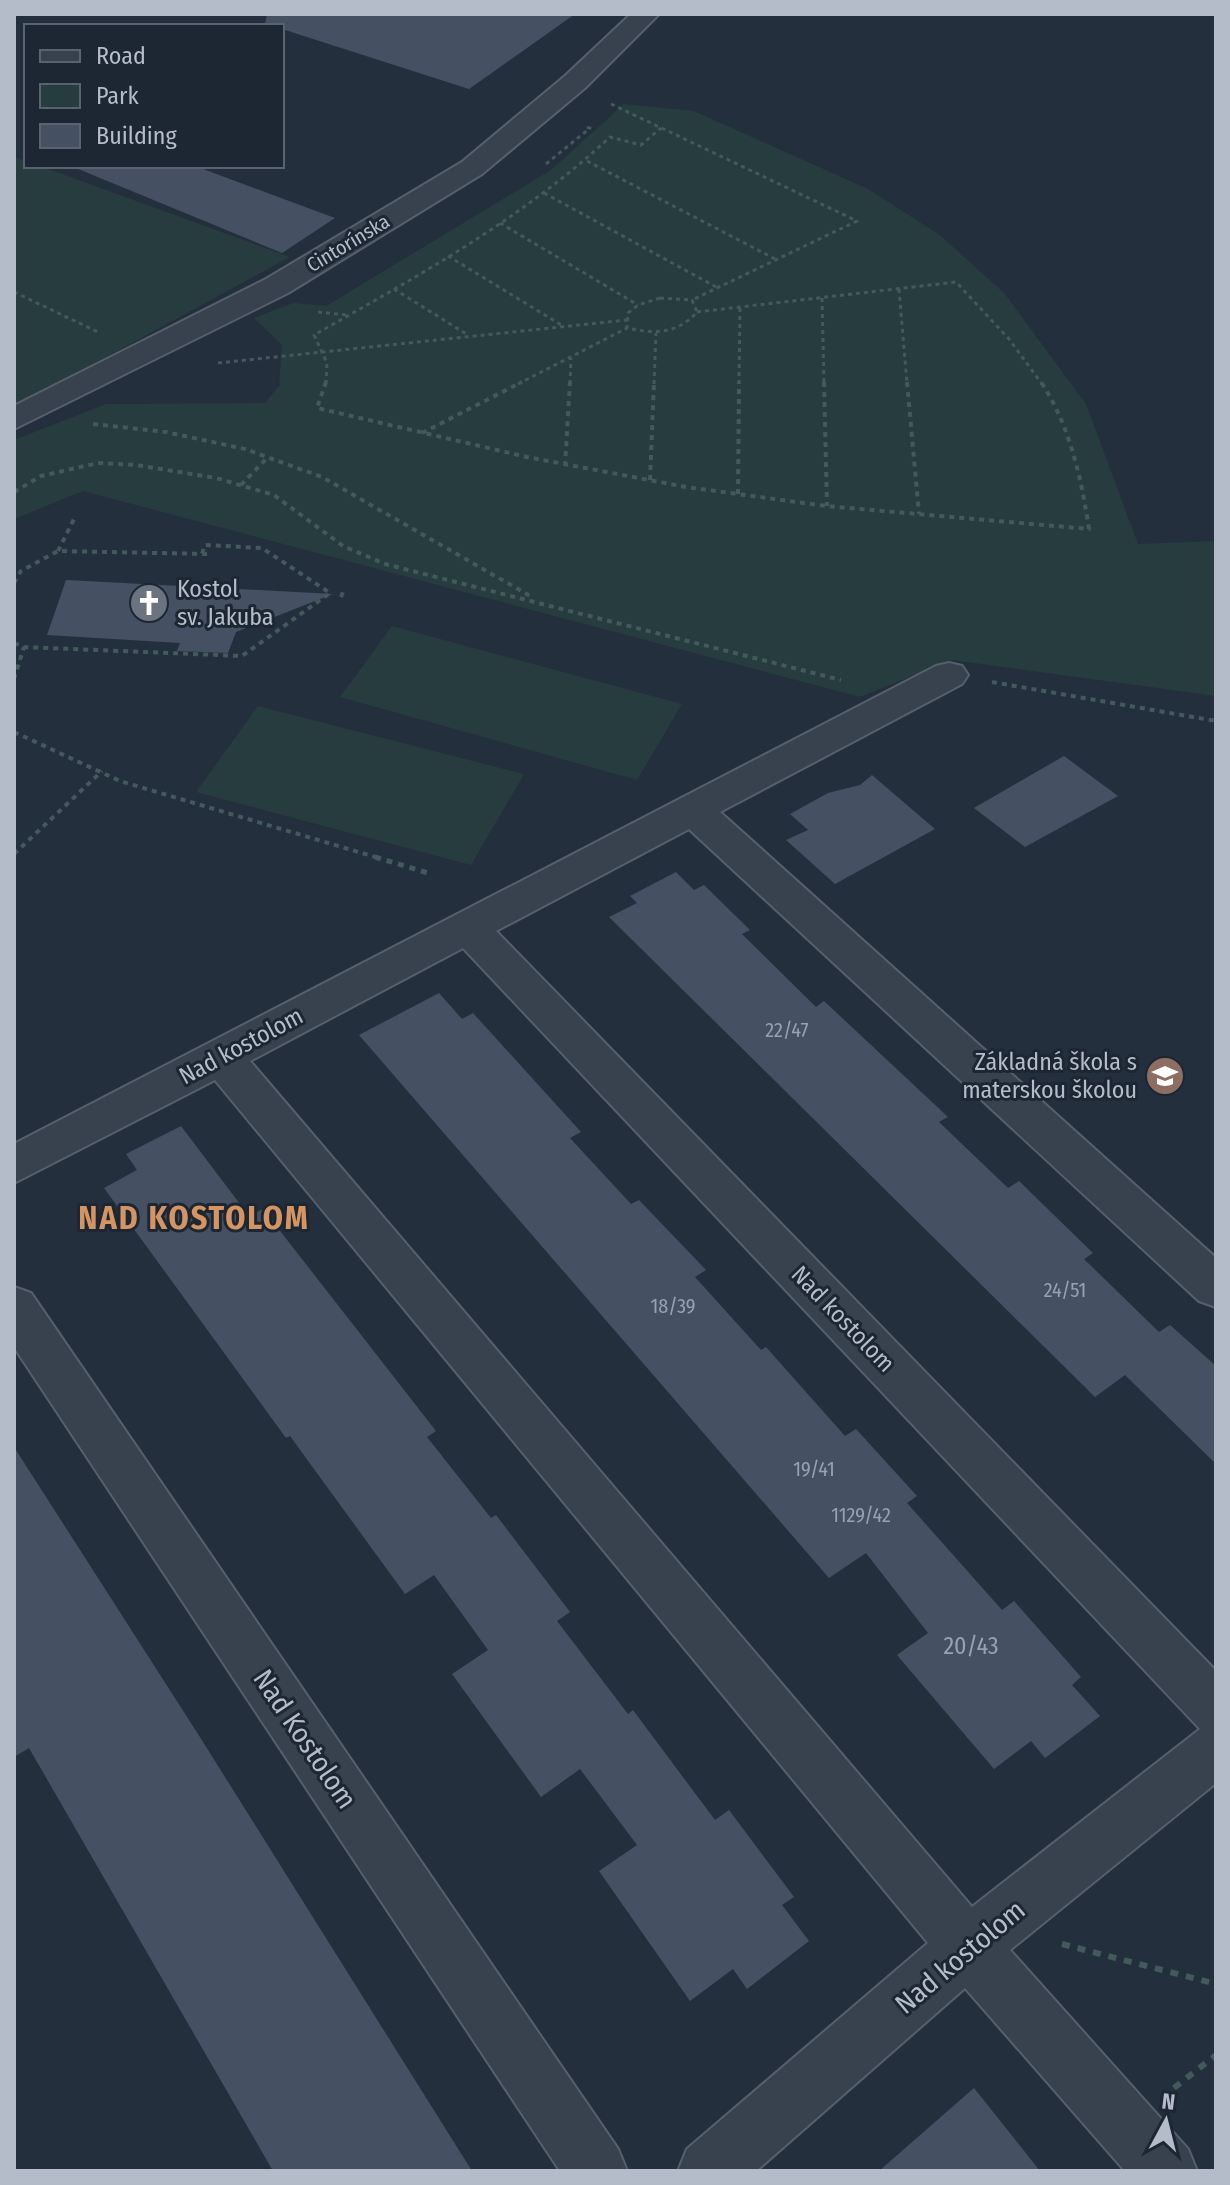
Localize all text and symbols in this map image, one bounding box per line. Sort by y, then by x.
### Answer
legend [24,24,284,168]
text: Road [96,42,146,70]
text: Park [96,82,139,110]
text: Building [96,122,178,150]
street label: Cintorínska [302,209,394,277]
place label: Kostol sv. Jakuba [177,575,274,631]
church icon: Kostol sv. Jakuba [128,582,170,624]
street label: Nad kostolom [174,1002,308,1090]
house number: 22/47 [765,1018,809,1042]
place label: Základná škola s materskou školou [962,1048,1137,1104]
school or university icon: Základná škola s materskou školou [1144,1055,1186,1097]
district label: NAD KOSTOLOM [78,1199,310,1237]
street label: Nad kostolom [786,1260,900,1378]
house number: 24/51 [1044,1278,1086,1302]
house number: 18/39 [650,1294,696,1318]
house number: 19/41 [793,1457,835,1481]
house number: 1129/42 [831,1503,891,1527]
house number: 20/43 [943,1632,999,1660]
street label: Nad Kostolom [246,1663,364,1815]
street label: Nad kostolom [889,1893,1031,2021]
north arrow [1126,2081,1206,2161]
text: N [1160,2087,1177,2116]

